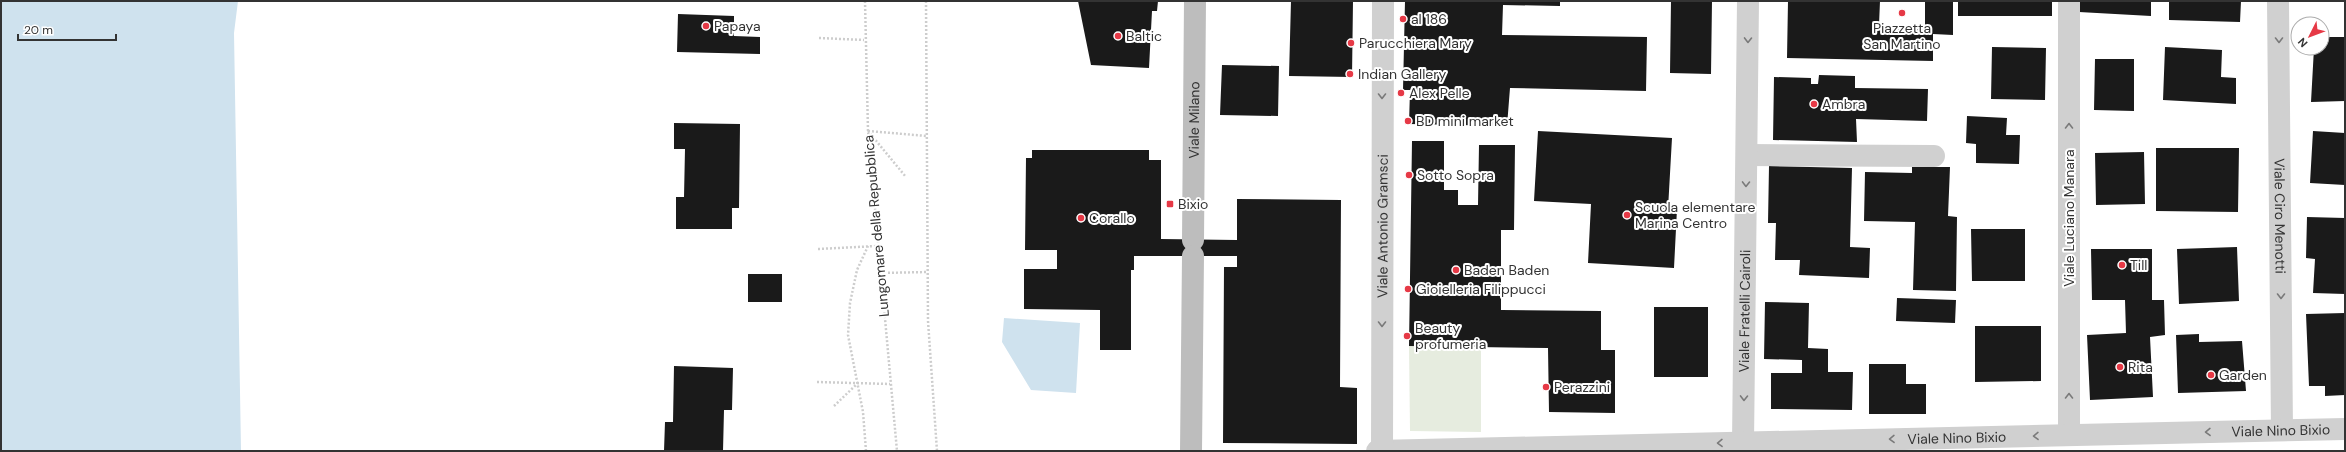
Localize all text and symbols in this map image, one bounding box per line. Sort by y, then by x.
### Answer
marker: Piazzetta San Martino [1897,8,1907,18]
place label: al 186 [1411,10,1447,28]
marker: al 186 [1398,14,1408,24]
scale bar [18,16,116,42]
north arrow [2290,16,2330,56]
place label: Papaya [714,17,761,35]
place label: Piazzetta San Martino [1863,19,1941,53]
marker: Papaya [701,21,711,31]
text: 20 m [24,22,53,38]
place label: Baltic [1126,27,1162,45]
marker: Baltic [1113,31,1123,41]
place label: Parucchiera Mary [1359,34,1472,52]
text: N [2295,35,2310,50]
one-way arrow [1744,37,1752,43]
one-way arrow [2275,37,2283,43]
marker: Parucchiera Mary [1346,38,1356,48]
place label: Indian Gallery [1358,65,1446,83]
marker: Indian Gallery [1345,69,1355,79]
street label: Viale Milano [1185,81,1203,159]
place label: Alex Pelle [1409,84,1470,102]
marker: Alex Pelle [1396,88,1406,98]
one-way arrow [1378,93,1386,99]
place label: Ambra [1822,95,1865,113]
marker: Ambra [1809,99,1819,109]
place label: BD mini market [1416,112,1514,130]
marker: BD mini market [1403,116,1413,126]
one-way arrow [2065,123,2073,129]
street label: Lungomare della Repubblica [859,134,893,318]
street label: Viale Luciano Manara [2060,149,2078,287]
street label: Viale Antonio Gramsci [1373,154,1392,298]
street label: Viale Ciro Menotti [2270,158,2290,274]
place label: Sotto Sopra [1417,166,1494,184]
marker: Sotto Sopra [1404,170,1414,180]
one-way arrow [1742,181,1750,187]
place label: Bixio [1178,195,1208,213]
place label: Scuola elementare Marina Centro [1635,198,1755,232]
marker: Bixio [1165,199,1175,209]
place label: Corallo [1089,209,1135,227]
marker: Scuola elementare Marina Centro [1622,210,1632,220]
marker: Corallo [1076,213,1086,223]
street label: Viale Fratelli Cairoli [1735,250,1754,372]
place label: Till [2130,256,2147,274]
marker: Till [2117,260,2127,270]
place label: Baden Baden [1464,261,1549,279]
marker: Baden Baden [1451,265,1461,275]
place label: Gioielleria Filippucci [1416,280,1546,298]
marker: Gioielleria Filippucci [1403,284,1413,294]
one-way arrow [2277,293,2285,299]
place label: Beauty profumeria [1415,319,1486,353]
one-way arrow [1378,321,1386,327]
marker: Beauty profumeria [1402,331,1412,341]
place label: Rita [2128,358,2153,376]
marker: Rita [2115,362,2125,372]
place label: Garden [2219,366,2267,384]
marker: Garden [2206,370,2216,380]
place label: Perazzini [1554,378,1610,396]
marker: Perazzini [1541,382,1551,392]
one-way arrow [2065,393,2073,399]
one-way arrow [1740,395,1748,401]
street label: Viale Nino Bixio [2231,420,2330,441]
street label: Viale Nino Bixio [1907,428,2006,448]
one-way arrow [2205,428,2211,436]
one-way arrow [2033,432,2039,440]
one-way arrow [1889,435,1895,443]
one-way arrow [1717,439,1723,447]

